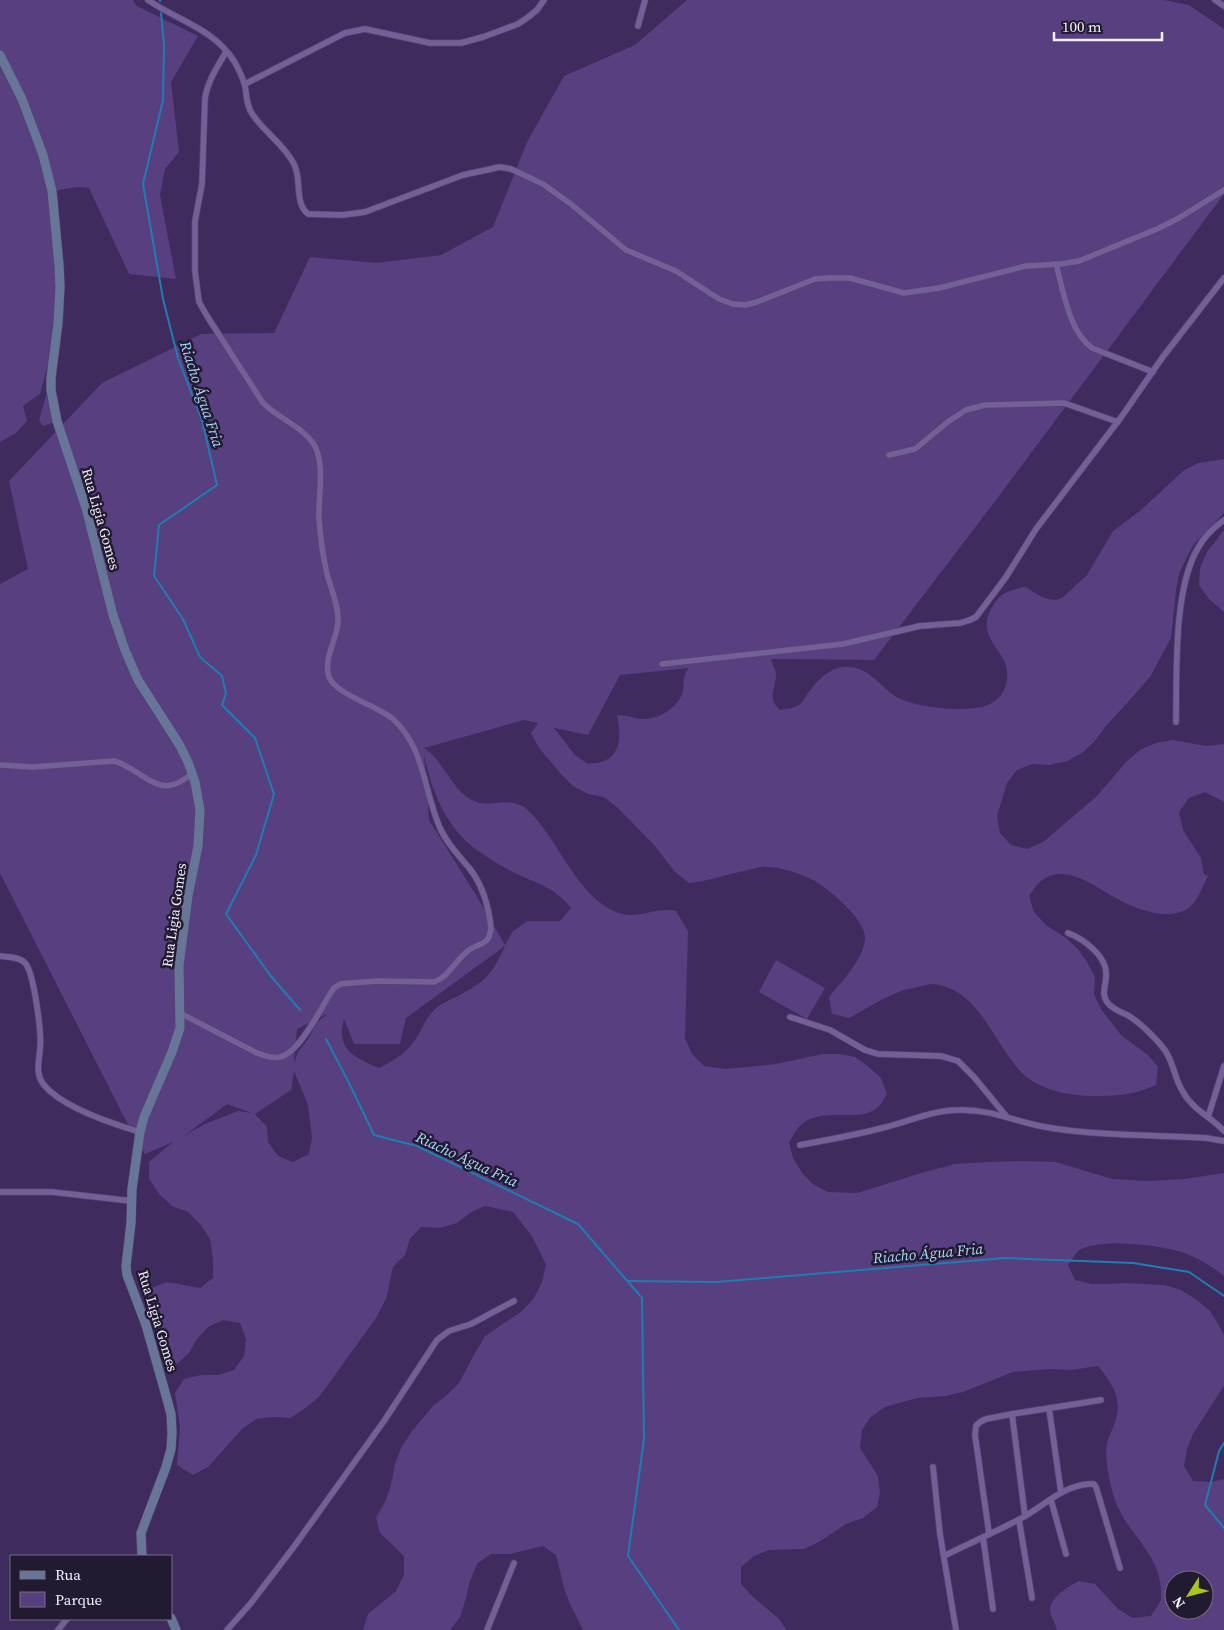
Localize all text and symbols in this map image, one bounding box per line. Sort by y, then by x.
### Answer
scale bar [1054,10,1162,42]
text: 100 m [1062,16,1102,37]
water label: Riacho Água Fria [175,337,229,450]
street label: Rua Ligia Gomes [77,466,125,572]
street label: Rua Ligia Gomes [157,862,191,968]
water label: Riacho Água Fria [412,1126,522,1192]
water label: Riacho Água Fria [871,1238,984,1268]
street label: Rua Ligia Gomes [133,1268,183,1374]
legend [10,1555,172,1620]
text: Rua [55,1564,81,1585]
north arrow [1164,1570,1214,1620]
text: Parque [55,1589,103,1610]
text: N [1167,1593,1190,1613]

